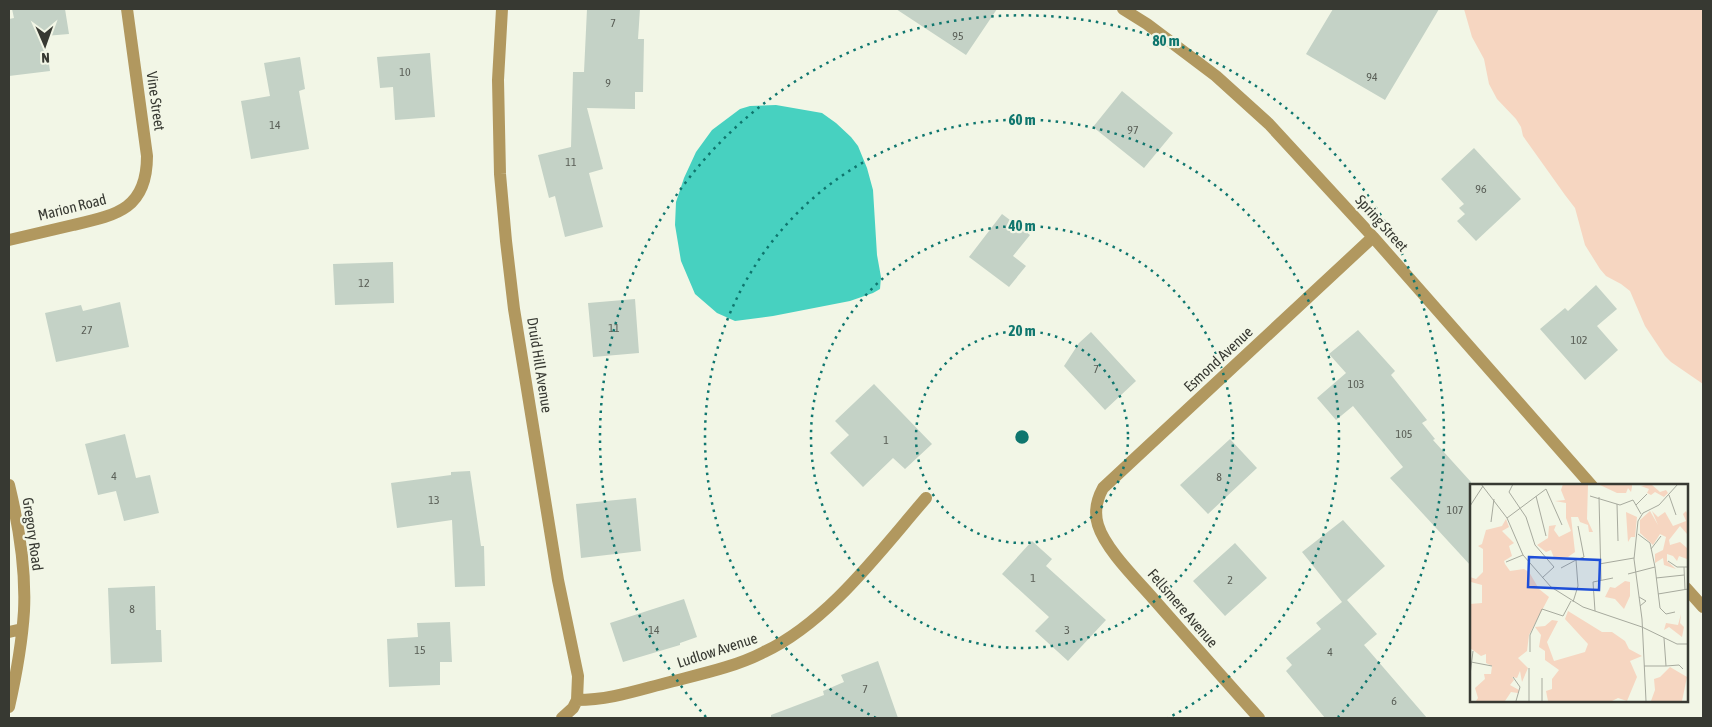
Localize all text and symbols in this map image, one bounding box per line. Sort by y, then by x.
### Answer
house number: 7 [610,16,616,30]
north arrow [20,20,70,70]
house number: 95 [952,29,964,43]
text: 80 m [1153,32,1180,49]
text: N [41,50,50,66]
house number: 10 [399,65,411,79]
street label: Vine Street [143,70,169,132]
house number: 94 [1366,70,1378,84]
house number: 9 [605,76,611,90]
text: 60 m [1009,111,1036,128]
house number: 14 [269,118,281,132]
house number: 97 [1127,123,1139,137]
house number: 11 [565,155,577,169]
house number: 96 [1475,182,1487,196]
street label: Marion Road [36,190,108,224]
street label: Spring Street [1352,191,1412,255]
text: 40 m [1008,217,1036,234]
house number: 12 [358,276,370,290]
street label: Druid Hill Avenue [524,316,556,414]
house number: 11 [608,321,620,335]
text: 20 m [1009,322,1036,339]
house number: 27 [81,323,93,337]
street label: Esmond Avenue [1180,323,1256,395]
house number: 102 [1571,333,1587,347]
house number: 7 [1093,362,1099,376]
house number: 103 [1348,377,1364,391]
house number: 105 [1396,427,1412,441]
centre of rings [1013,428,1031,446]
house number: 1 [883,433,889,447]
house number: 4 [111,469,117,483]
house number: 8 [1216,470,1222,484]
inset map [1470,484,1687,702]
house number: 13 [428,493,440,507]
street label: Gregory Road [19,496,47,572]
house number: 107 [1447,503,1464,517]
street label: Fellsmere Avenue [1144,565,1222,651]
house number: 1 [1030,571,1036,585]
house number: 2 [1227,573,1233,587]
house number: 8 [129,602,135,616]
house number: 14 [648,623,660,637]
house number: 3 [1064,623,1070,637]
street label: Ludlow Avenue [675,629,759,671]
house number: 15 [414,643,426,657]
house number: 4 [1327,645,1333,659]
house number: 7 [862,682,868,696]
house number: 6 [1391,694,1397,708]

